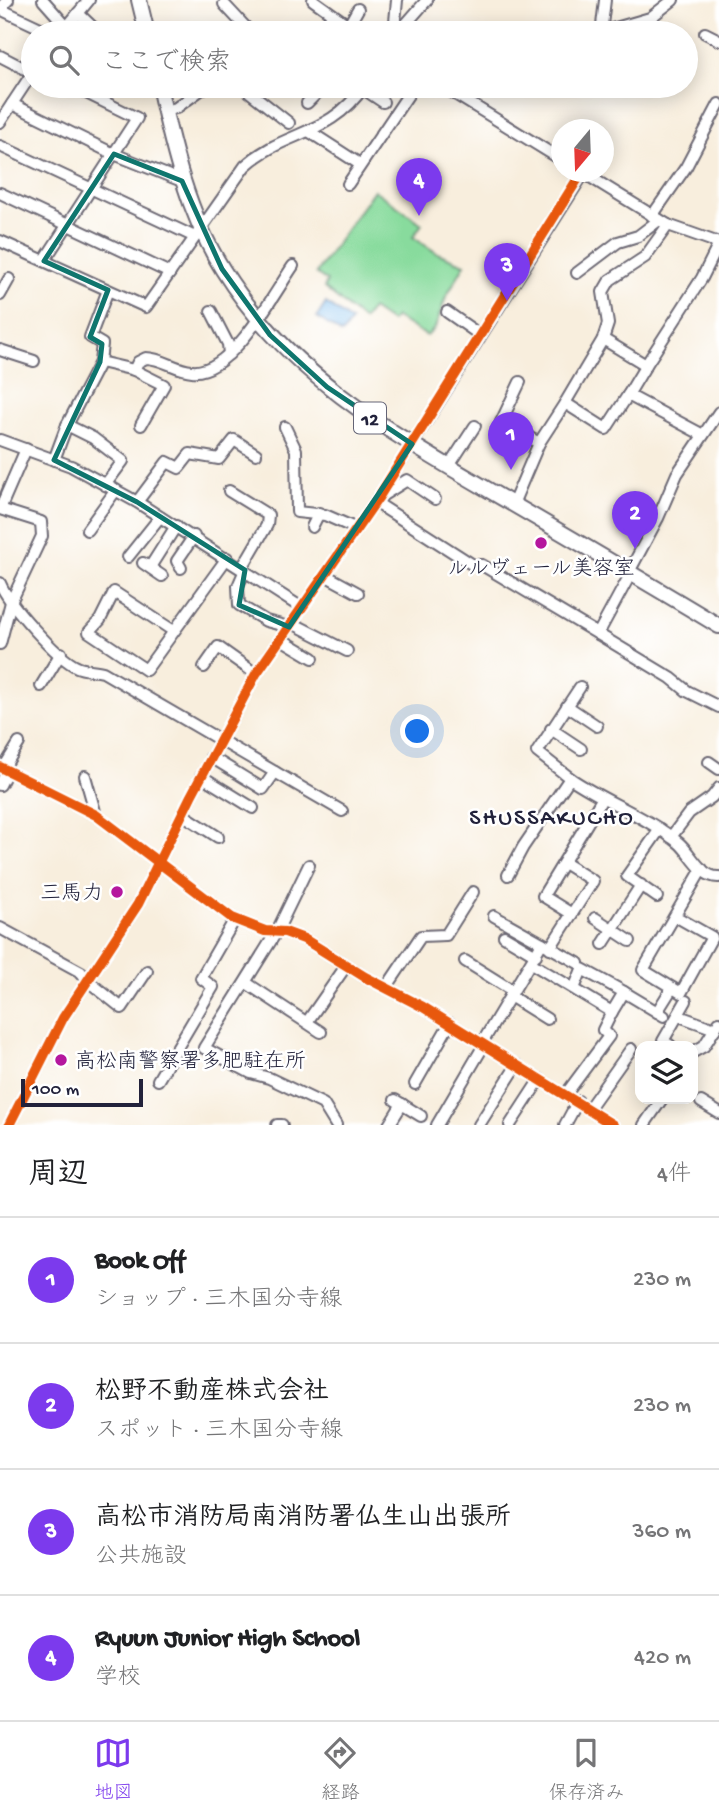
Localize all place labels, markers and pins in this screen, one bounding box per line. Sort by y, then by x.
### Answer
pin: 4 [396,158,442,216]
pin: 3 [484,243,530,301]
pin: 1 [488,412,534,470]
pin: 2 [612,491,658,549]
marker: ルルヴェール美容室 [533,535,549,551]
place label: ルルヴェール美容室 [447,556,635,583]
place label: 三馬力 [40,882,103,908]
marker: 三馬力 [109,884,125,900]
place label: 高松南警察署多肥駐在所 [75,1049,306,1076]
marker: 高松南警察署多肥駐在所 [53,1052,69,1068]

